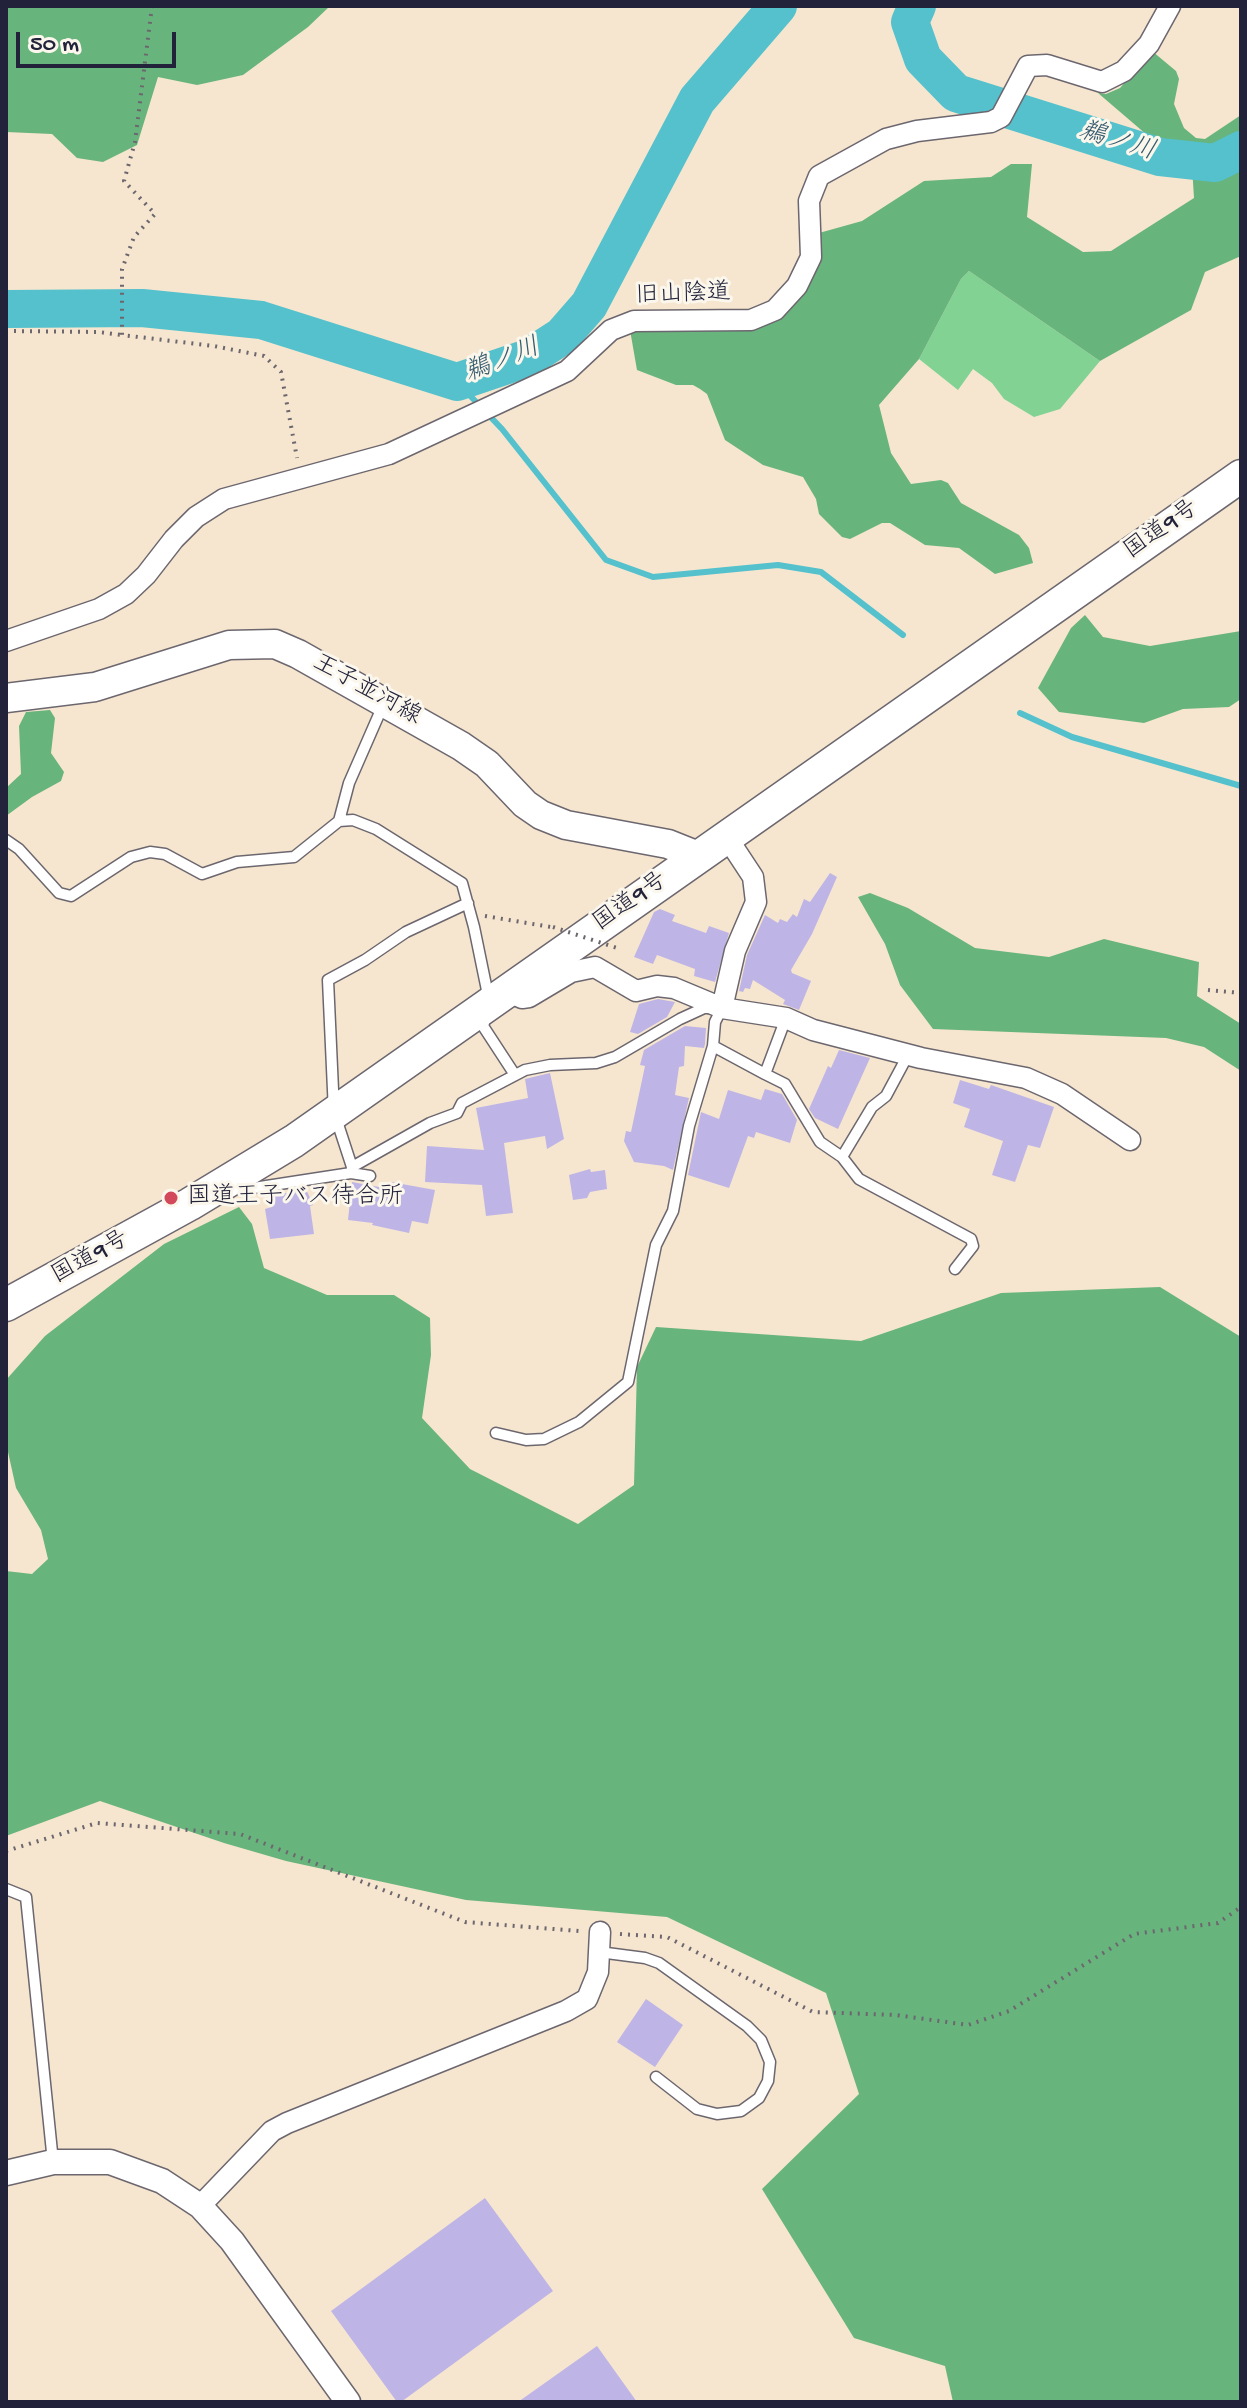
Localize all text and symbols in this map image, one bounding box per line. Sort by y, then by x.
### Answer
scale bar [20,16,180,66]
text: 50 m [30,31,79,60]
water label: 鵜ノ川 [1075,117,1159,169]
street label: 旧山陰道 [635,280,731,312]
water label: 鵜ノ川 [461,333,545,391]
street label: 国道9号 [1119,495,1205,567]
street label: 王子並河線 [307,649,425,733]
street label: 国道9号 [588,867,674,939]
place label: 国道王子バス待合所 [187,1184,403,1212]
marker: 国道王子バス待合所 [162,1189,180,1207]
street label: 国道9号 [47,1226,135,1292]

